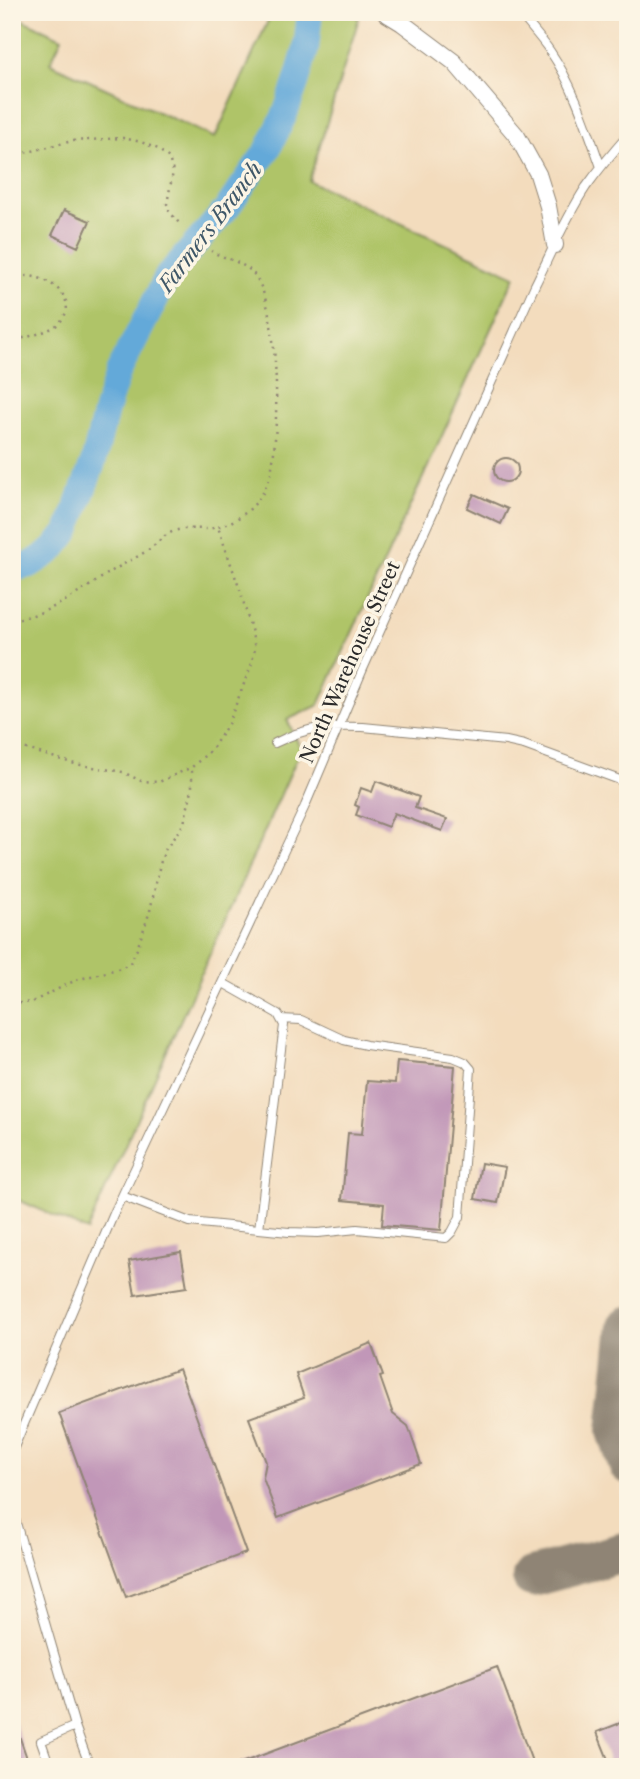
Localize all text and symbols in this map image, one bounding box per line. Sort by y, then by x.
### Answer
water label: Farmers Branch [152,157,267,298]
street label: North Warehouse Street [295,557,405,766]

